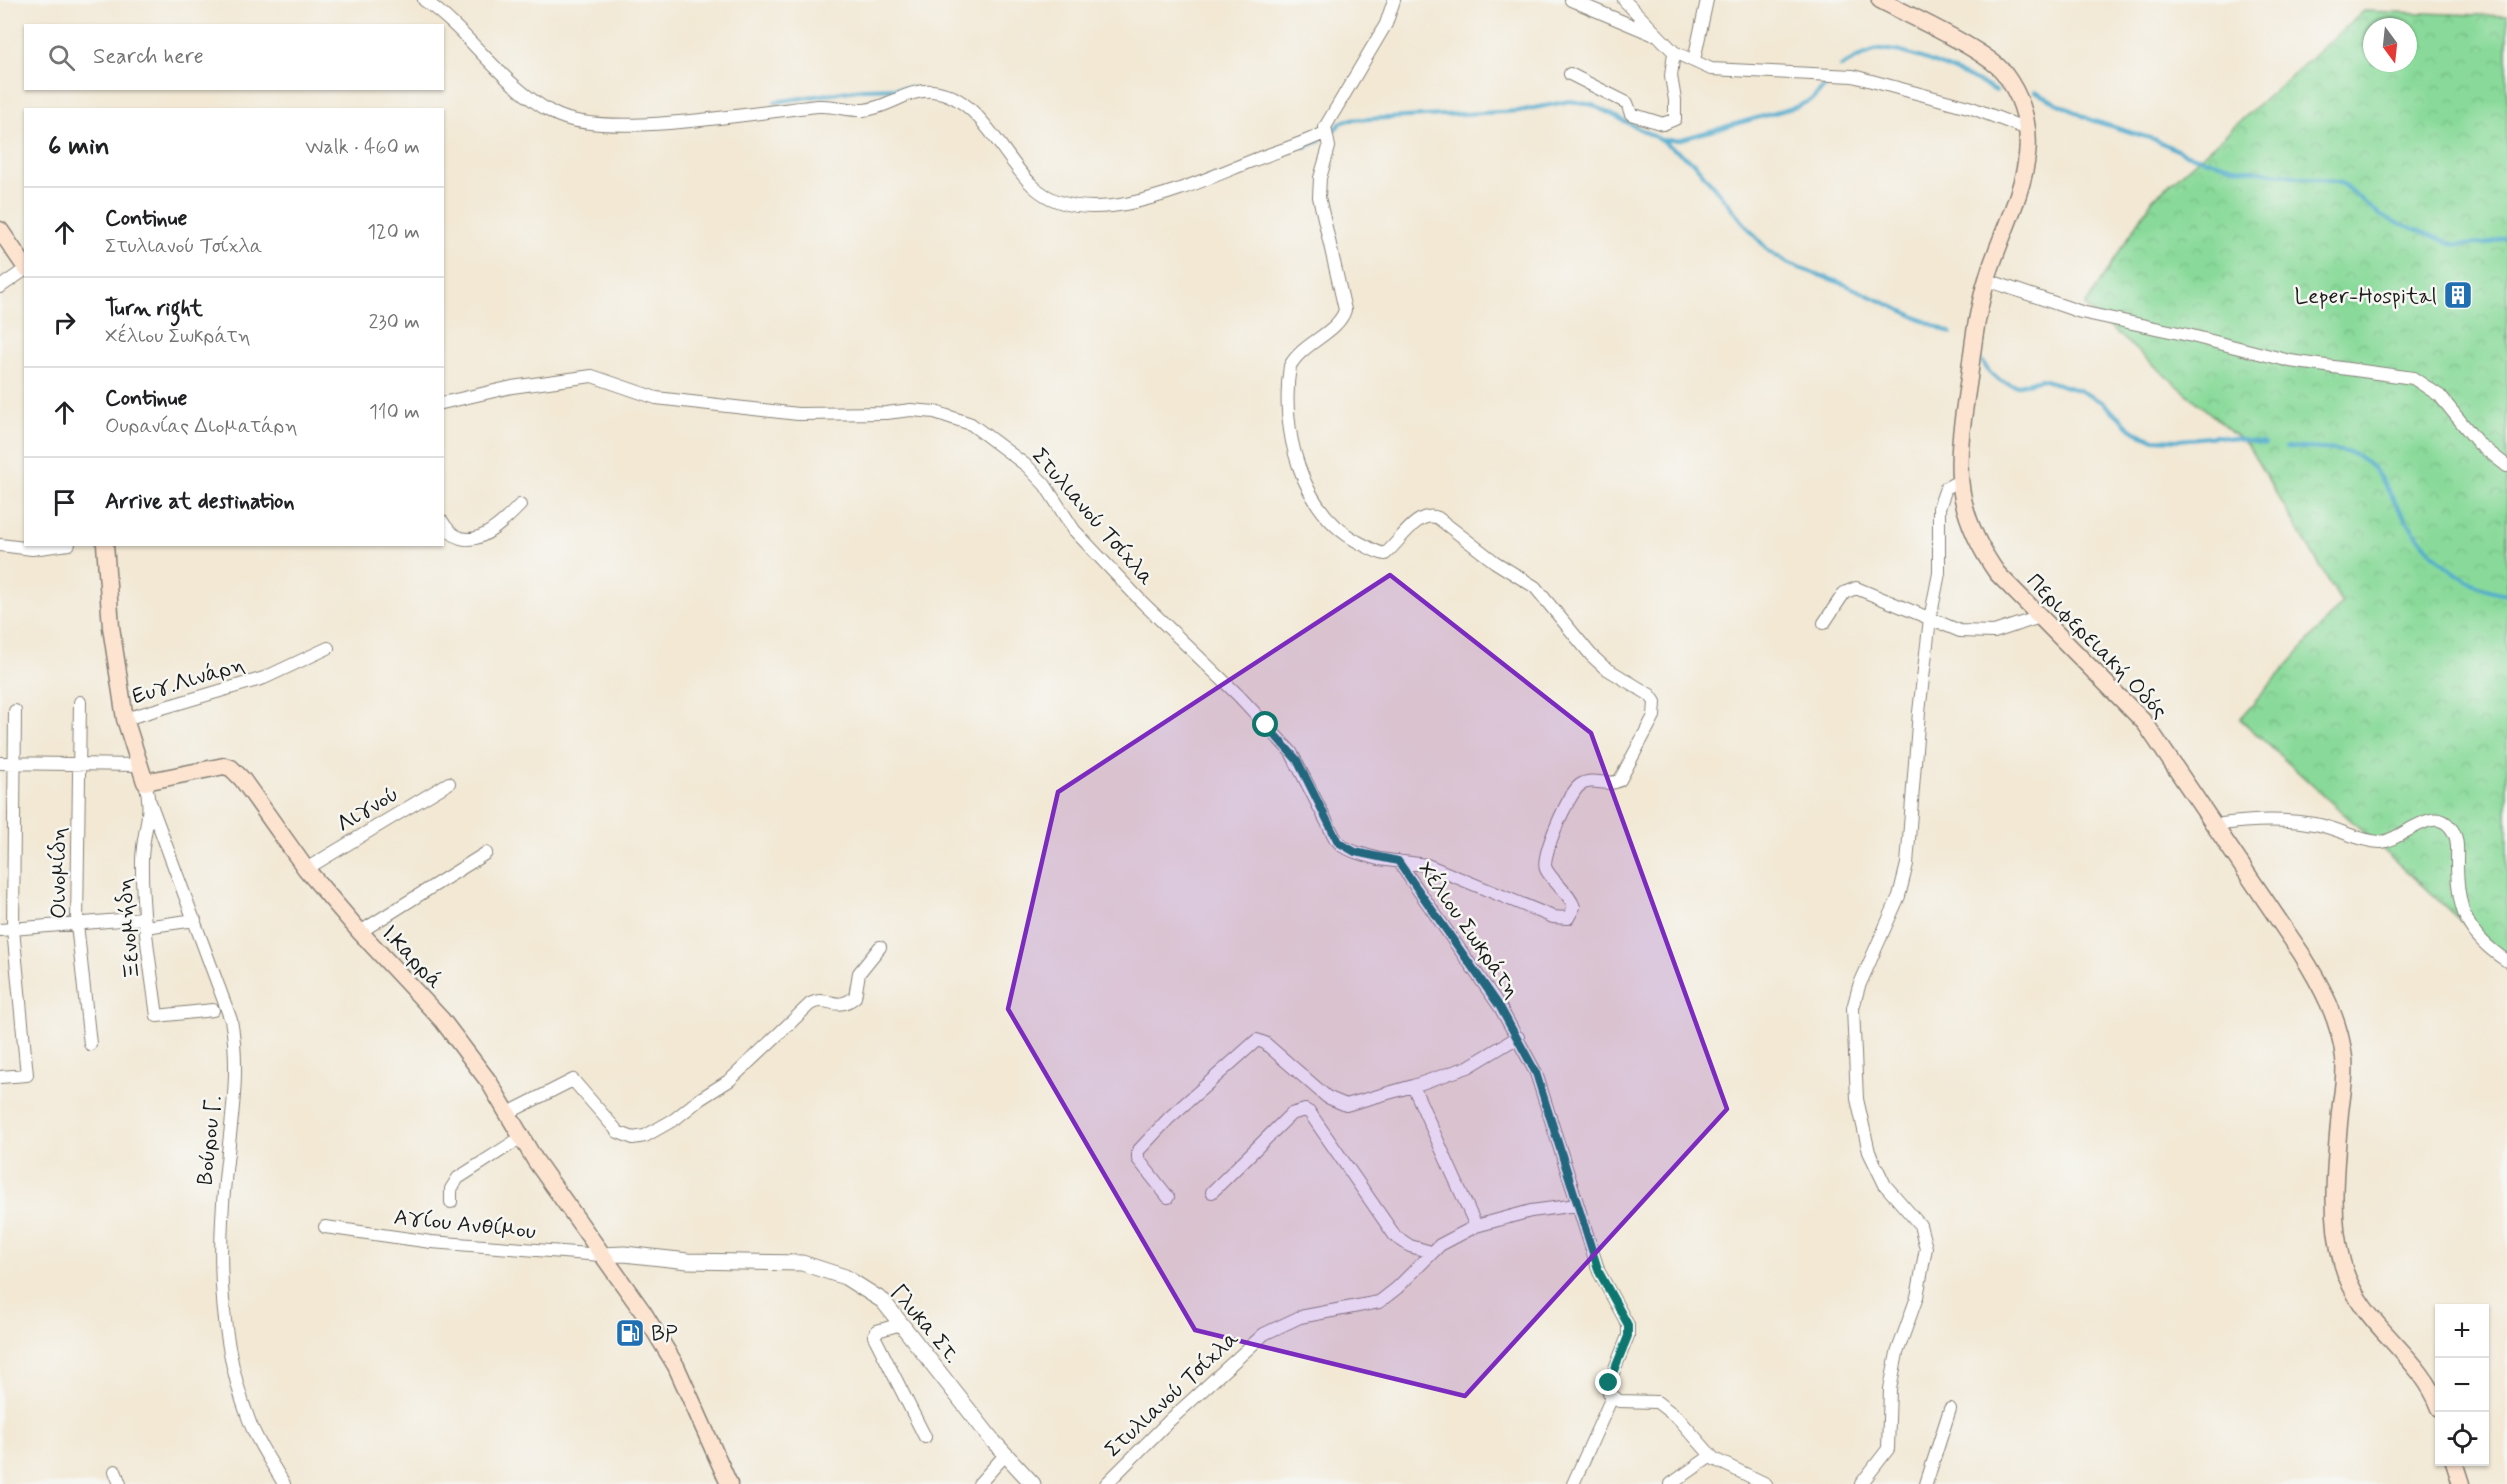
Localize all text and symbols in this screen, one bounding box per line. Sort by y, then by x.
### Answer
north arrow [2363,18,2417,72]
search box [24,24,444,90]
icon: search [45,41,78,74]
text: Search here [93,43,204,71]
text: 6 min [48,130,110,164]
text: Walk · 460 m [305,134,420,161]
text: Continue [105,205,187,233]
icon: ahead [48,216,81,249]
text: 120 m [367,219,420,246]
text: Στυλιανού Τσίχλα [105,233,263,260]
building icon: Leper-Hospital [2442,279,2474,311]
place label: Leper-Hospital [2294,283,2437,311]
text: Turn right [105,295,203,323]
icon: right [48,306,81,339]
text: 230 m [368,309,420,336]
text: Χέλιου Σωκράτη [105,323,251,350]
text: Continue [105,385,187,413]
icon: ahead [48,396,81,429]
text: 110 m [369,399,420,426]
text: Ουρανίας Διοματάρη [105,413,298,440]
street label: Στυλιανού Τσίχλα [1025,443,1160,592]
icon: arrive [48,486,81,519]
text: Arrive at destination [105,488,295,516]
street label: Περιφερειακή Οδός [2020,568,2173,725]
street label: Ευγ.Λινάρη [129,651,248,711]
route start [1252,711,1278,737]
street label: Λιγνού [332,780,404,839]
street label: Οινομίδη [45,827,73,919]
street label: Χέλιου Σωκράτη [1411,856,1527,1004]
street label: Ξενομήδη [111,877,147,981]
street label: Ι.Καρρά [375,919,448,995]
street label: Βούρου Γ. [191,1094,229,1186]
street label: Αγίου Ανθίμου [392,1204,537,1246]
street label: Γλυκα Στ. [884,1279,965,1369]
map controls [2435,1304,2489,1466]
button: + [2435,1304,2489,1358]
fuel station icon: BP [614,1317,646,1349]
place label: BP [651,1321,678,1349]
street label: Στυλιανού Τσίχλα [1099,1325,1245,1464]
button: − [2435,1358,2489,1412]
route end [1595,1369,1621,1395]
button: locate [2435,1412,2489,1466]

